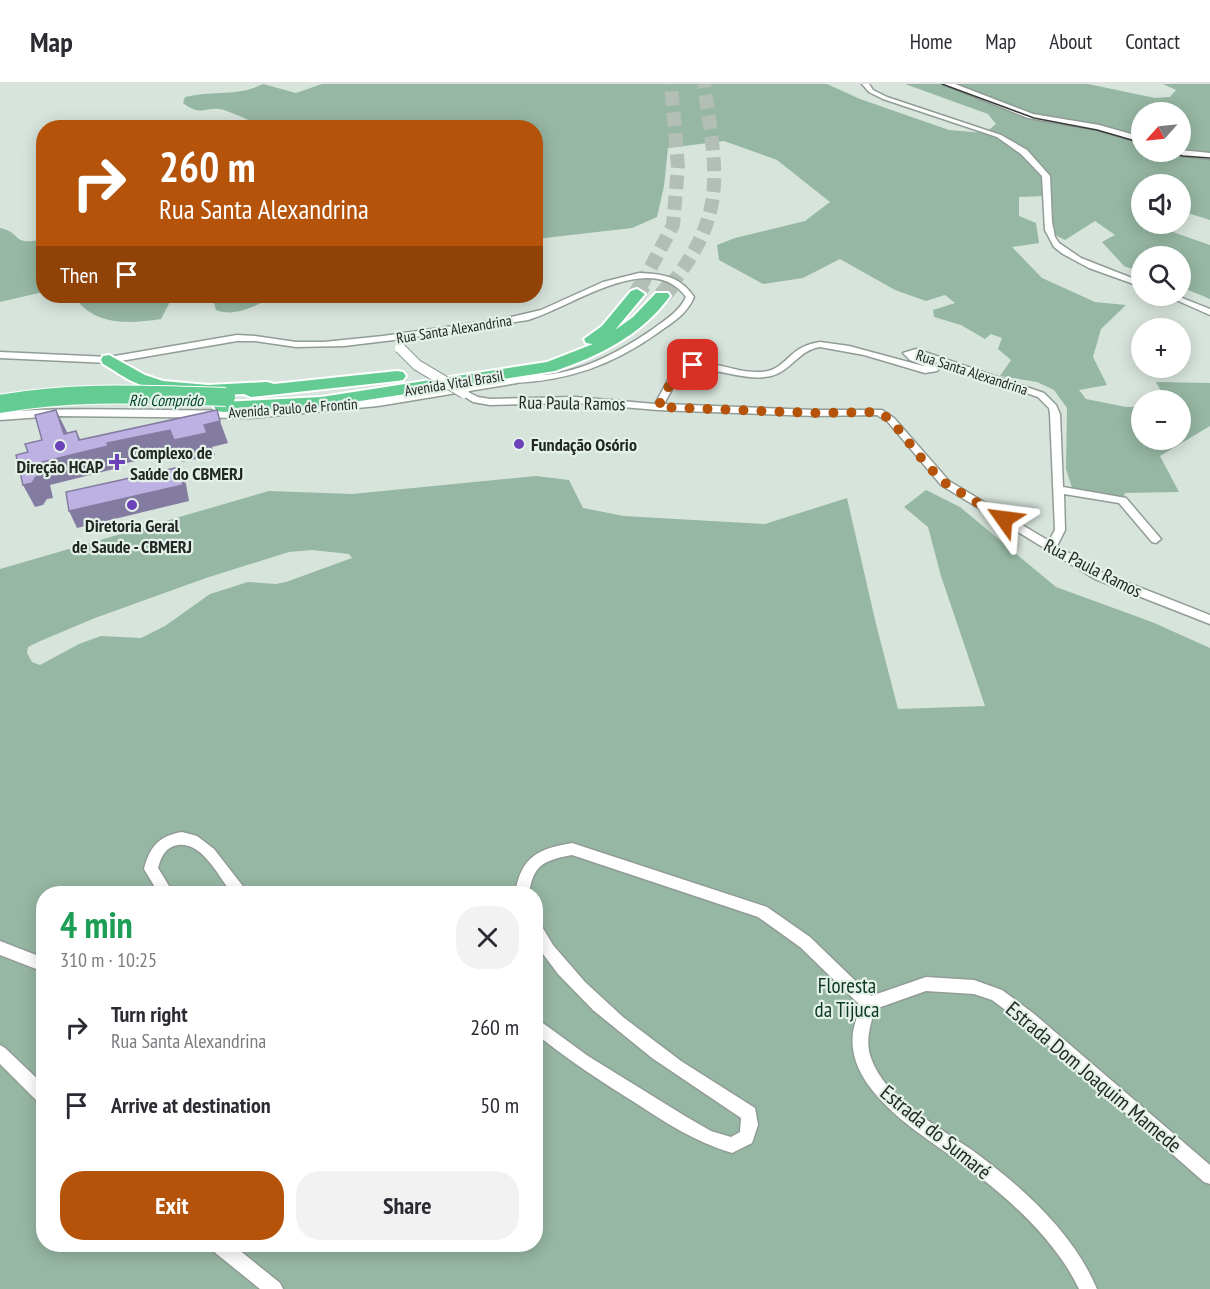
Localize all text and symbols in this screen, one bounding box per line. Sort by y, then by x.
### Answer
text: Map [30,23,73,60]
text: Home [910,28,952,55]
text: Map [985,28,1016,55]
text: About [1049,28,1092,55]
text: Contact [1125,28,1180,55]
north arrow [1131,102,1191,162]
map controls [1131,102,1191,450]
text: 260 m [159,139,256,194]
icon: right [60,144,138,222]
button: sound [1131,174,1191,234]
text: Rua Santa Alexandrina [159,192,369,226]
button: search [1131,246,1191,306]
icon: arrive [110,258,143,291]
text: Then [60,261,98,289]
street label: Rua Santa Alexandrina [395,311,513,347]
button: + [1131,318,1191,378]
pin [667,339,718,390]
street label: Rua Santa Alexandrina [914,345,1030,399]
icon: arrive [676,348,709,381]
street label: Avenida Vital Brasil [403,366,505,400]
water label: Rio Comprido [129,390,204,410]
button: − [1131,390,1191,450]
street label: Rua Paula Ramos [518,391,626,415]
street label: Avenida Paulo de Frontin [228,394,358,422]
place label: Fundação Osório [531,433,637,456]
marker: Fundação Osório [512,437,526,451]
marker: Direção HCAP [53,439,67,453]
place label: Complexo de Saúde do CBMERJ [130,441,243,485]
marker: Complexo de Saúde do CBMERJ [108,453,126,471]
place label: Direção HCAP [17,455,104,478]
position arrow [972,487,1036,551]
marker: Diretoria Geral de Saude - CBMERJ [125,498,139,512]
place label: Diretoria Geral de Saude - CBMERJ [72,514,192,558]
street label: Rua Paula Ramos [1040,534,1146,602]
text: 4 min [60,901,133,948]
button: close [456,906,519,969]
text: 310 m · 10:25 [60,947,157,973]
park label: Floresta da Tijuca [815,972,879,1023]
street label: Estrada Dom Joaquim Mamede [1000,995,1188,1159]
text: Turn right [111,1000,188,1028]
icon: right [60,1011,93,1044]
text: 260 m [470,1013,519,1041]
text: Rua Santa Alexandrina [111,1028,266,1054]
street label: Estrada do Sumaré [875,1079,997,1185]
icon: arrive [60,1089,93,1122]
text: Arrive at destination [111,1091,271,1119]
text: 50 m [480,1091,519,1119]
button: Exit [60,1171,284,1240]
button: Share [296,1171,519,1240]

